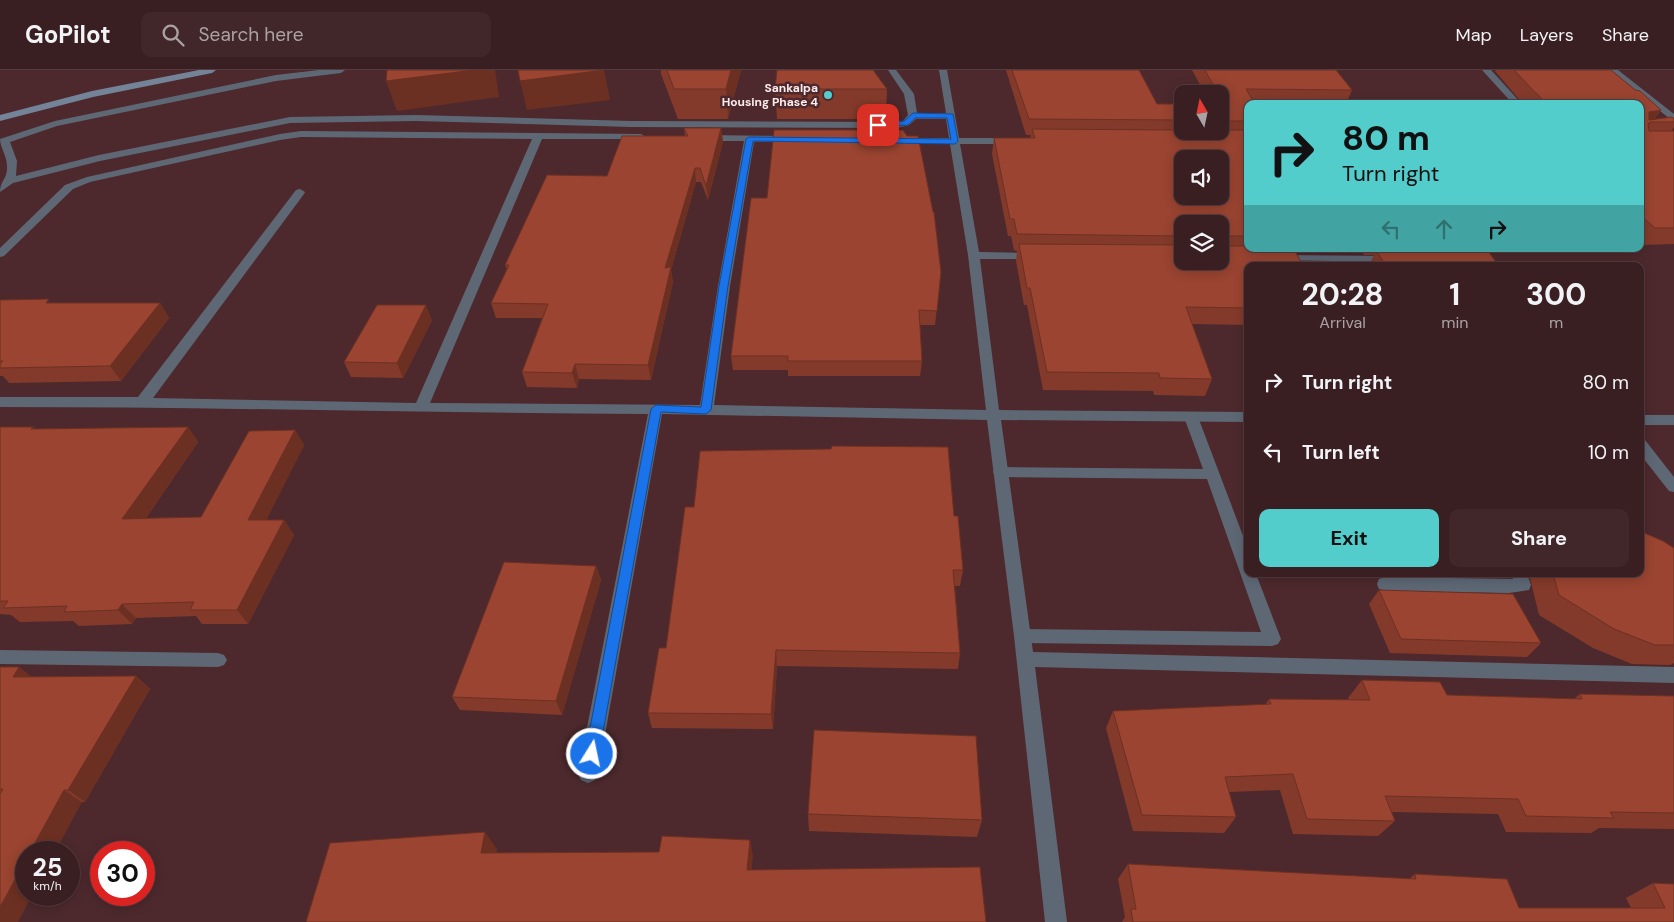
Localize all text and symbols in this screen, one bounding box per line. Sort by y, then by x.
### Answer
search box [141,12,491,57]
text: GoPilot [25,19,111,50]
icon: search [159,21,187,49]
text: Search here [199,22,303,47]
text: Map [1456,23,1492,47]
text: Layers [1520,23,1574,47]
text: Share [1602,23,1649,47]
place label: Sankalpa Housing Phase 4 [722,80,818,110]
north arrow [1174,85,1229,140]
map controls [1174,85,1229,270]
marker: Sankalpa Housing Phase 4 [822,89,834,101]
pin [857,104,899,146]
icon: arrive [864,111,892,139]
text: 80 m [1342,115,1430,161]
icon: right [1259,120,1324,185]
button: sound [1174,150,1229,205]
text: Turn right [1342,159,1439,188]
button: layers [1174,215,1229,270]
icon: left [1377,215,1405,243]
icon: ahead [1430,215,1458,243]
icon: right [1483,215,1511,243]
text: 20:28 [1302,275,1384,314]
text: 1 [1449,275,1460,314]
text: 300 [1526,275,1586,314]
text: Arrival [1319,312,1366,333]
text: min [1441,312,1468,333]
text: m [1549,312,1563,333]
icon: right [1259,368,1287,396]
text: Turn right [1302,370,1392,395]
text: 80 m [1582,370,1629,395]
icon: left [1259,438,1287,466]
text: Turn left [1302,440,1380,465]
text: 10 m [1588,440,1629,465]
button: Exit [1259,509,1439,567]
button: Share [1449,509,1629,567]
position arrow [565,727,617,779]
speed limit sign: 30 [90,841,155,906]
text: 25 [33,851,62,884]
text: km/h [33,878,62,894]

